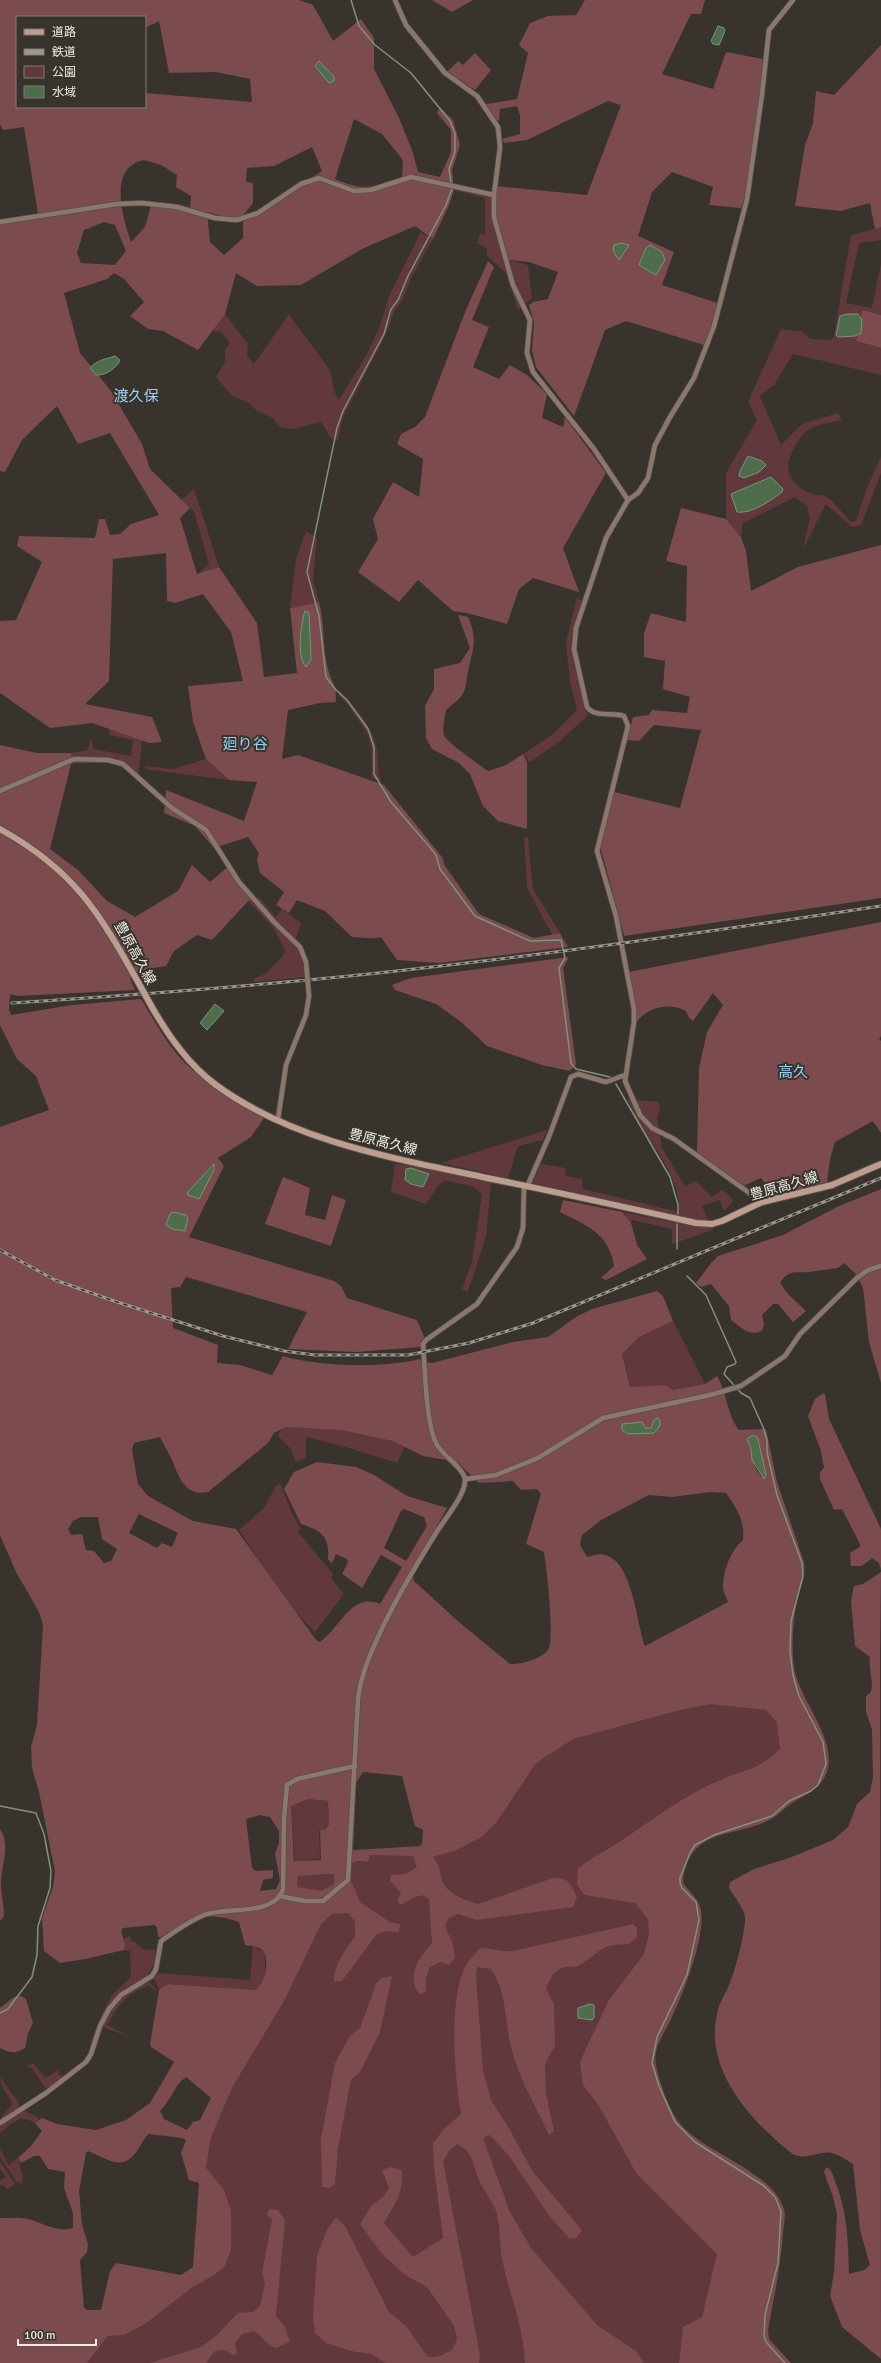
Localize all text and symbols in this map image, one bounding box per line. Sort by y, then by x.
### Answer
legend [16,16,146,108]
text: 道路 [52,25,76,40]
text: 鉄道 [52,45,76,60]
text: 公園 [52,65,76,80]
text: 水域 [52,85,76,100]
district label: 渡久保 [113,387,159,405]
district label: 廻り谷 [222,735,268,753]
street label: 豊原高久線 [111,918,159,988]
district label: 高久 [778,1063,808,1081]
street label: 豊原高久線 [347,1125,419,1159]
street label: 豊原高久線 [748,1168,820,1204]
scale bar [18,2321,96,2347]
text: 100 m [24,2328,56,2343]

